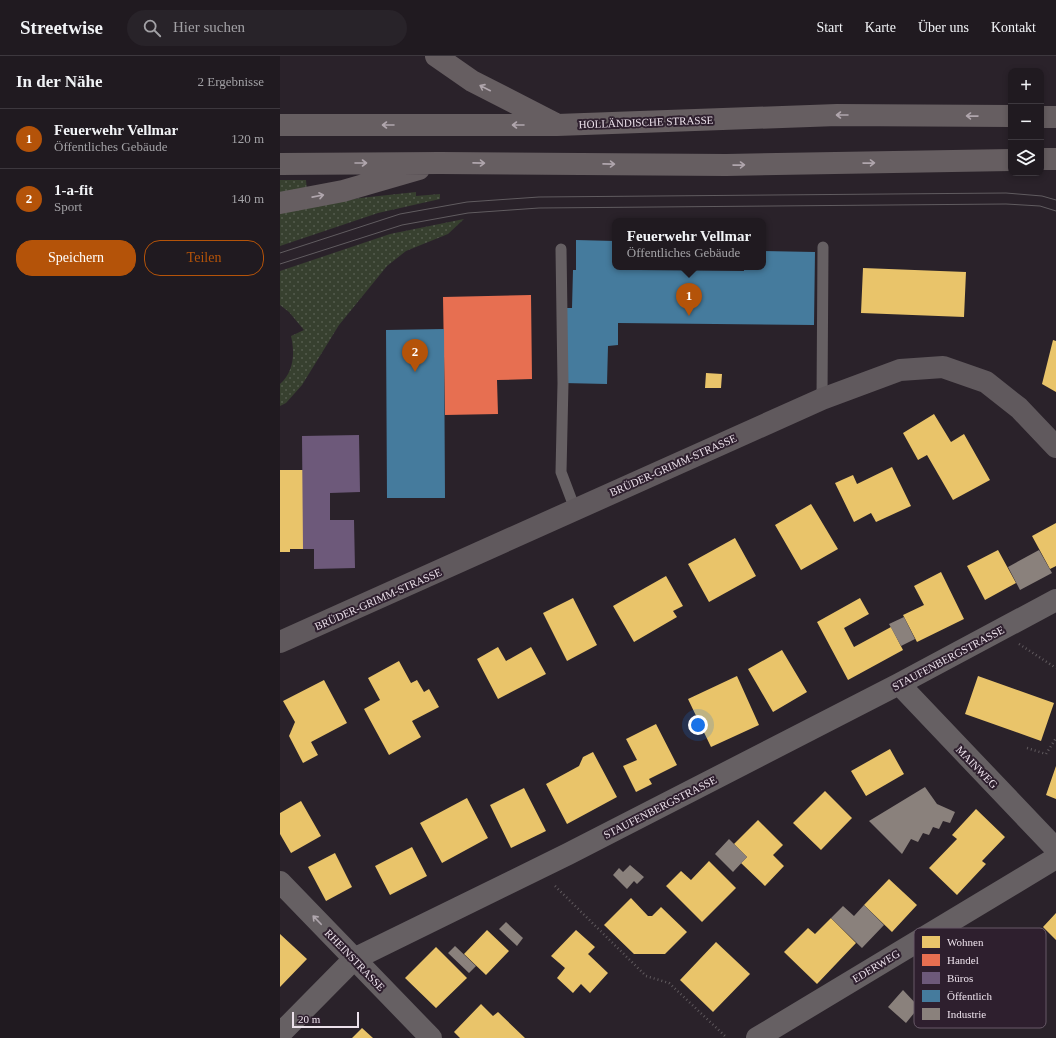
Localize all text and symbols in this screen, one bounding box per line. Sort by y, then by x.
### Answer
search box [127,10,407,46]
text: Streetwise [20,17,103,38]
icon: search [141,17,163,39]
text: Hier suchen [173,19,245,35]
text: Start [816,20,843,35]
text: Karte [865,20,896,35]
text: Über uns [918,20,969,35]
text: Kontakt [991,20,1036,35]
map controls [1008,68,1044,176]
button: + [1008,68,1044,104]
text: In der Nähe [16,72,103,91]
text: 2 Ergebnisse [197,74,264,89]
one-way arrow [479,84,491,91]
button: − [1008,104,1044,140]
one-way arrow [836,111,849,119]
one-way arrow [966,112,979,120]
street label: HOLLÄNDISCHE STRASSE [578,114,714,130]
one-way arrow [382,121,395,129]
one-way arrow [512,121,525,129]
text: Feuerwehr Vellmar [54,122,178,138]
text: 1 [26,131,32,146]
text: 120 m [231,131,264,146]
text: Öffentliches Gebäude [54,139,167,154]
button: layers [1008,140,1044,176]
one-way arrow [354,159,367,167]
one-way arrow [472,159,485,167]
one-way arrow [862,159,875,166]
one-way arrow [602,160,615,168]
one-way arrow [732,161,745,169]
text: 1-a-fit [54,182,93,198]
text: 2 [26,191,32,206]
text: 140 m [231,191,264,206]
one-way arrow [311,191,324,199]
text: Sport [54,199,82,214]
popup [612,218,766,270]
text: Feuerwehr Vellmar [627,228,751,244]
button: Speichern [16,240,136,276]
button: Teilen [144,240,264,276]
text: Öffentliches Gebäude [627,245,740,260]
pin: 1 [676,283,702,316]
pin: 2 [402,339,428,372]
street label: BRÜDER-GRIMM-STRASSE [608,431,739,498]
street label: BRÜDER-GRIMM-STRASSE [313,565,444,632]
street label: STAUFENBERGSTRASSE [890,623,1006,693]
your location [688,715,708,735]
street label: MAINWEG [954,743,1000,791]
street label: STAUFENBERGSTRASSE [602,773,719,841]
one-way arrow [313,916,322,926]
street label: RHEINSTRASSE [323,927,388,993]
legend [914,928,1046,1028]
text: Wohnen [947,936,984,948]
street label: EDERWEG [850,947,902,985]
text: Handel [947,954,979,966]
text: Büros [947,972,973,984]
text: Öffentlich [947,990,993,1002]
text: Industrie [947,1008,986,1020]
scale bar [292,1010,359,1029]
text: 20 m [298,1013,320,1025]

